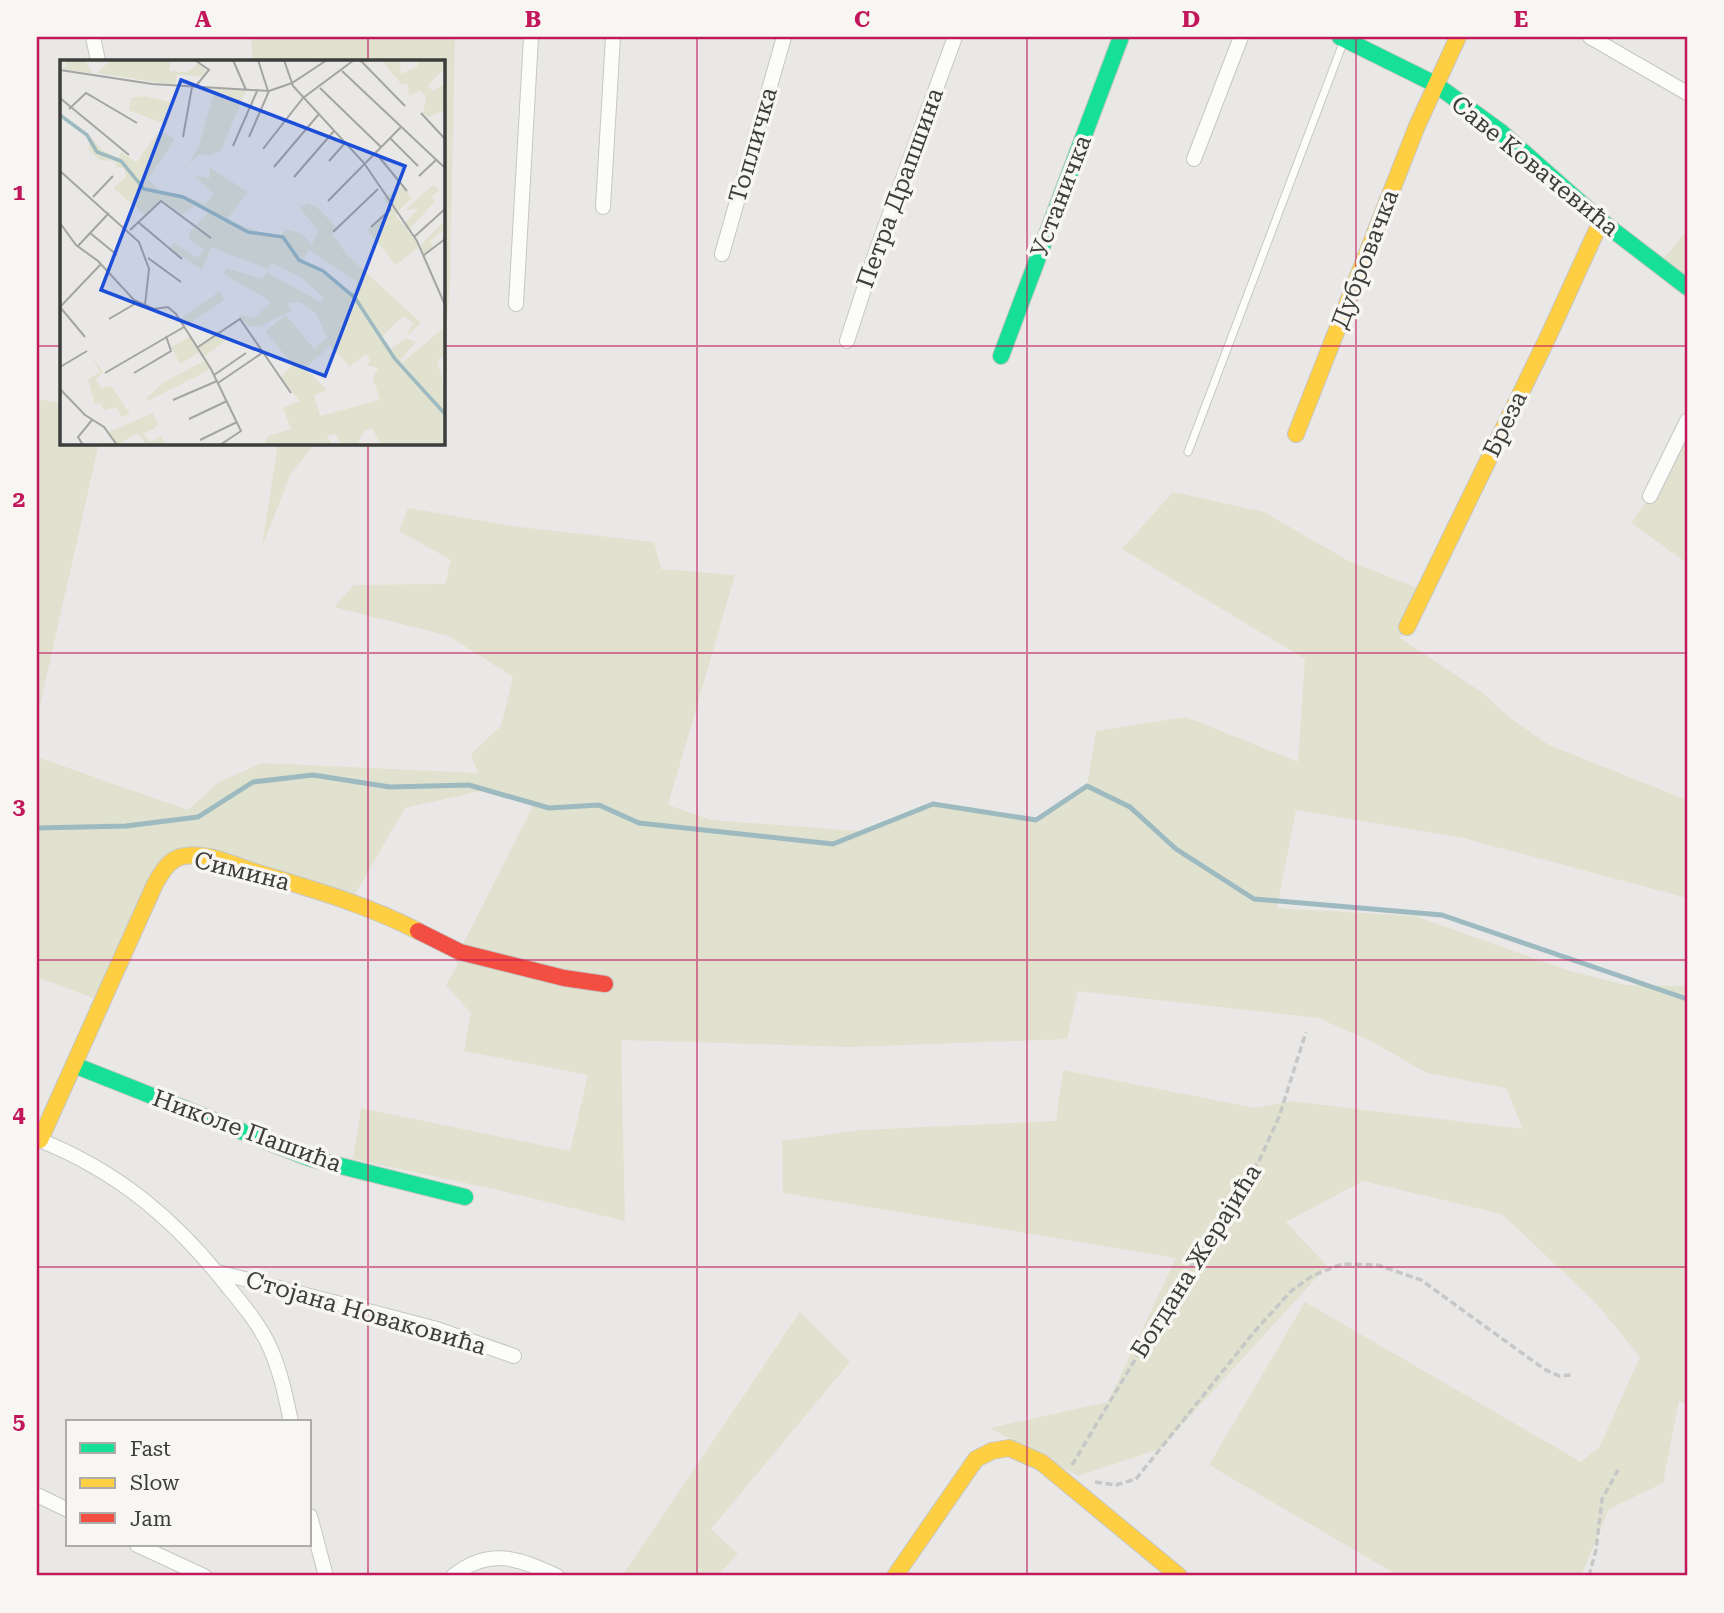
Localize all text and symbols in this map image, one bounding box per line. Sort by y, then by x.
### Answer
text: A [195,6,212,33]
text: B [525,6,541,33]
text: C [854,6,870,33]
text: D [1182,6,1200,33]
text: E [1514,6,1528,33]
inset map [60,60,444,444]
street label: Топличка [723,84,783,206]
street label: Петра Драпшина [851,84,949,292]
street label: Саве Ковачевића [1446,90,1624,242]
street label: Устаничка [1025,131,1097,261]
text: 1 [13,179,26,206]
street label: Дубровачка [1326,186,1404,332]
street label: Бреза [1477,387,1533,461]
text: 2 [13,486,25,513]
text: 3 [13,793,26,820]
street label: Симина [191,846,293,896]
street label: Николе Пашића [149,1084,345,1178]
text: 4 [13,1101,26,1128]
street label: Богдана Жерајића [1125,1159,1267,1363]
street label: Стојана Новаковића [243,1265,489,1361]
text: 5 [13,1408,26,1435]
legend [66,1420,312,1546]
text: Fast [130,1437,171,1461]
text: Slow [130,1471,180,1495]
text: Jam [130,1507,172,1531]

